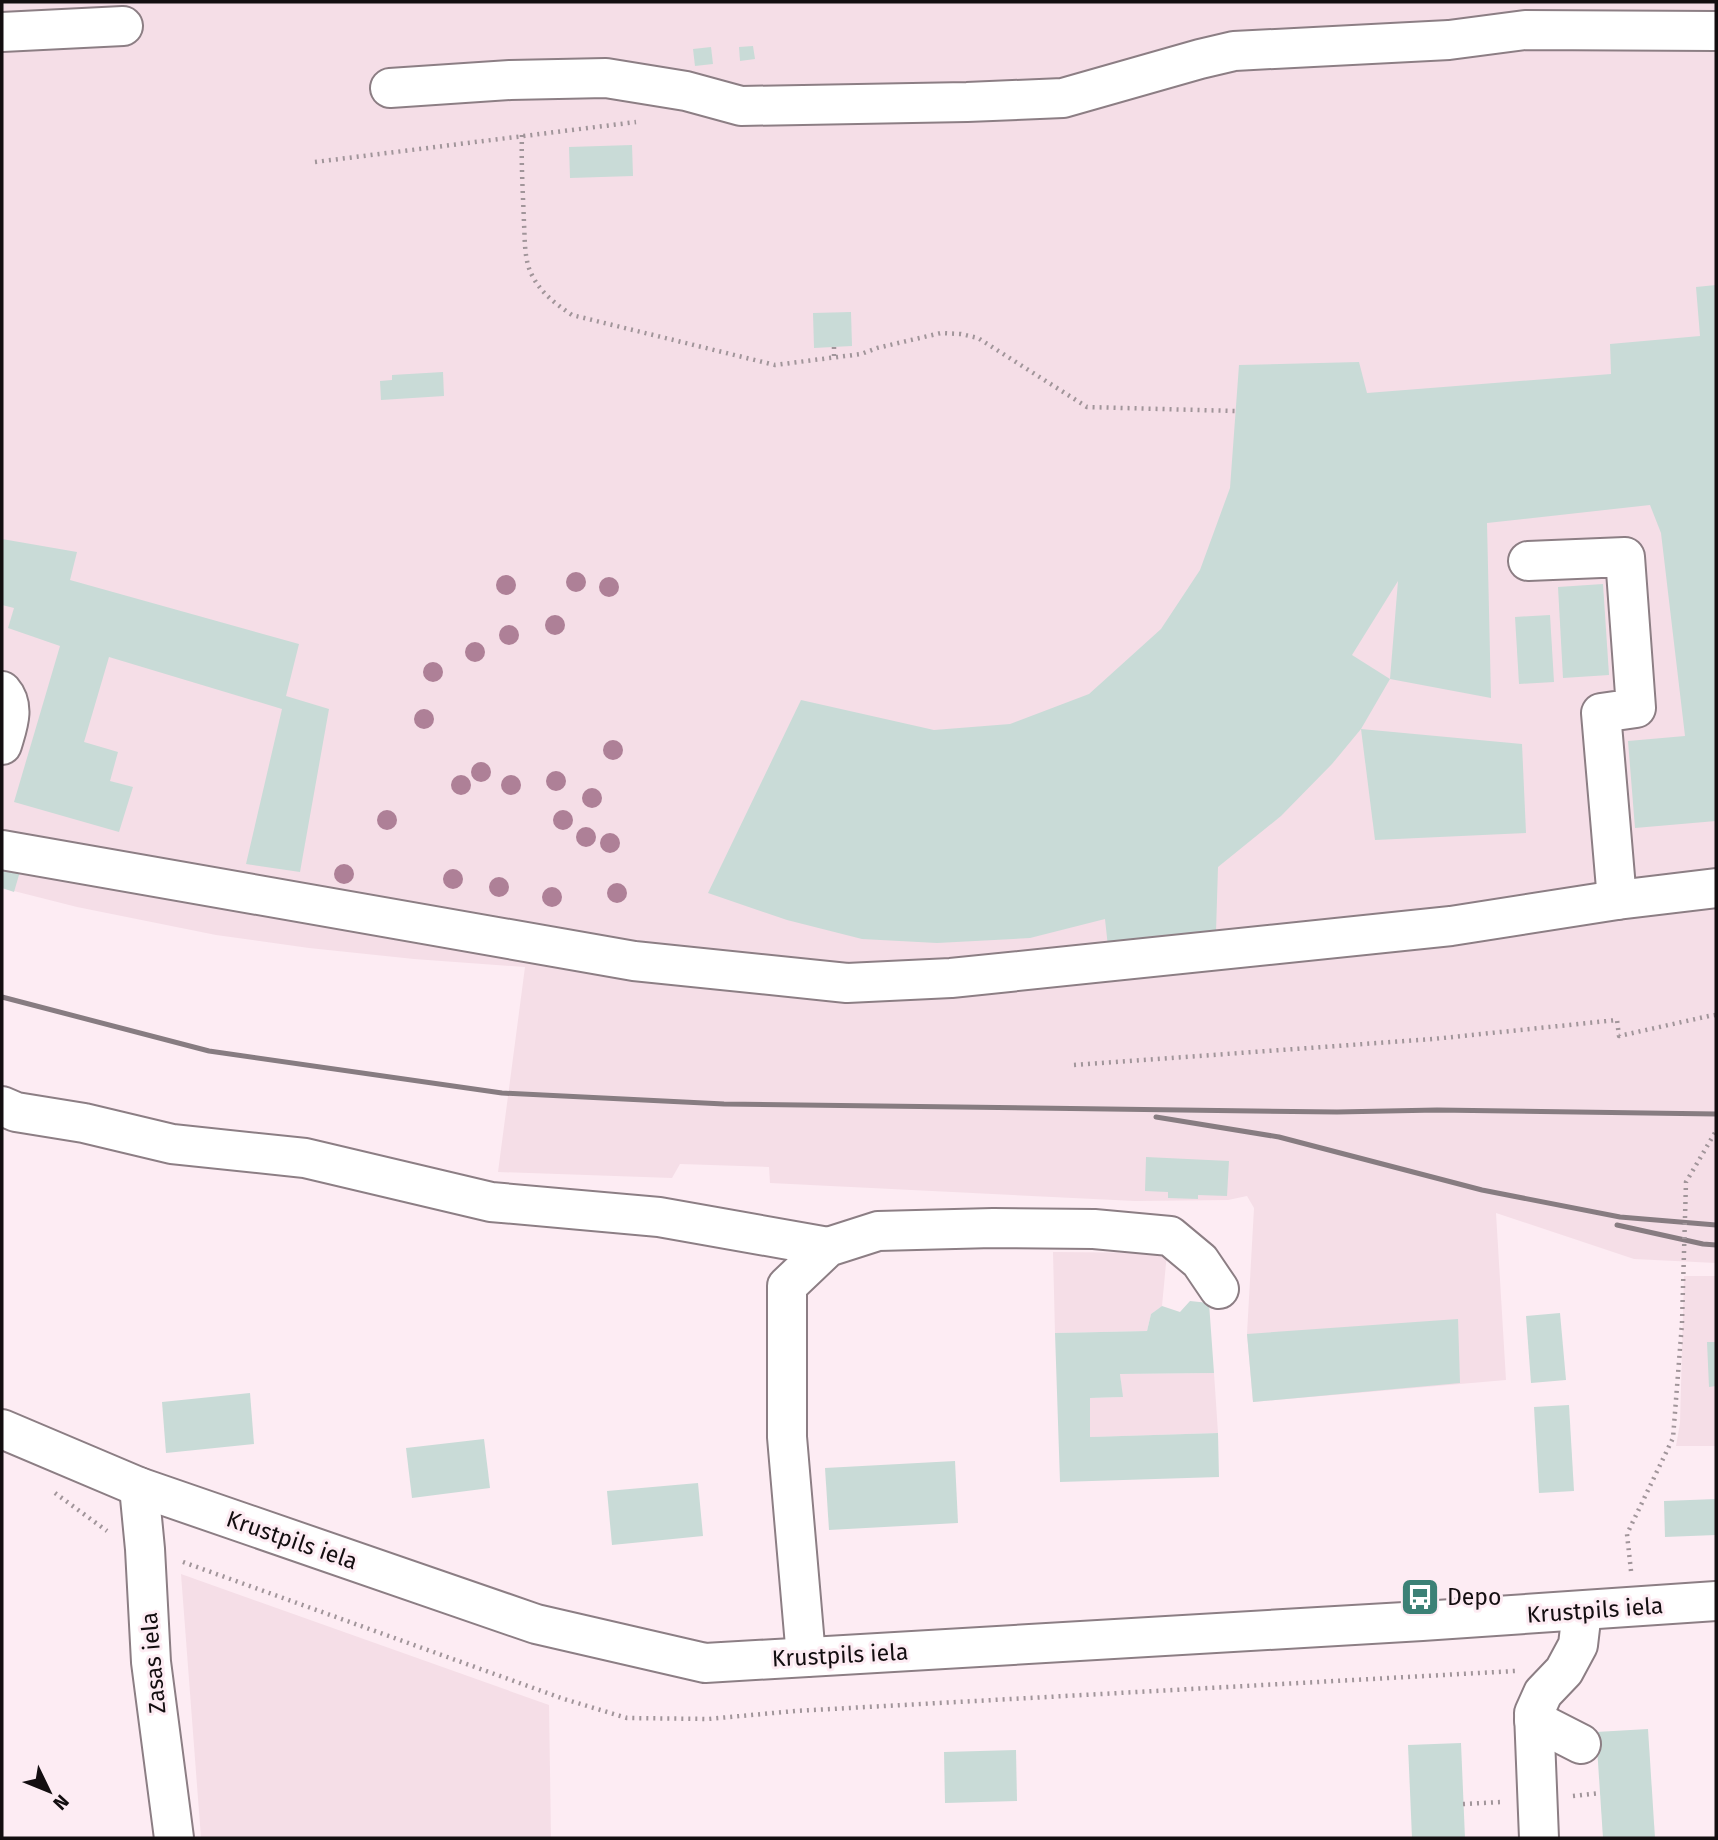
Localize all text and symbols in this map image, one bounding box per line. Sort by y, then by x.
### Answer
street label: Krustpils iela [223,1505,361,1575]
bus stop icon: Depo [1399,1576,1441,1618]
place label: Depo [1447,1583,1501,1611]
street label: Krustpils iela [1526,1591,1664,1629]
street label: Zasas iela [135,1611,171,1715]
street label: Krustpils iela [771,1637,909,1673]
north arrow [14,1756,84,1826]
text: N [48,1790,74,1815]

